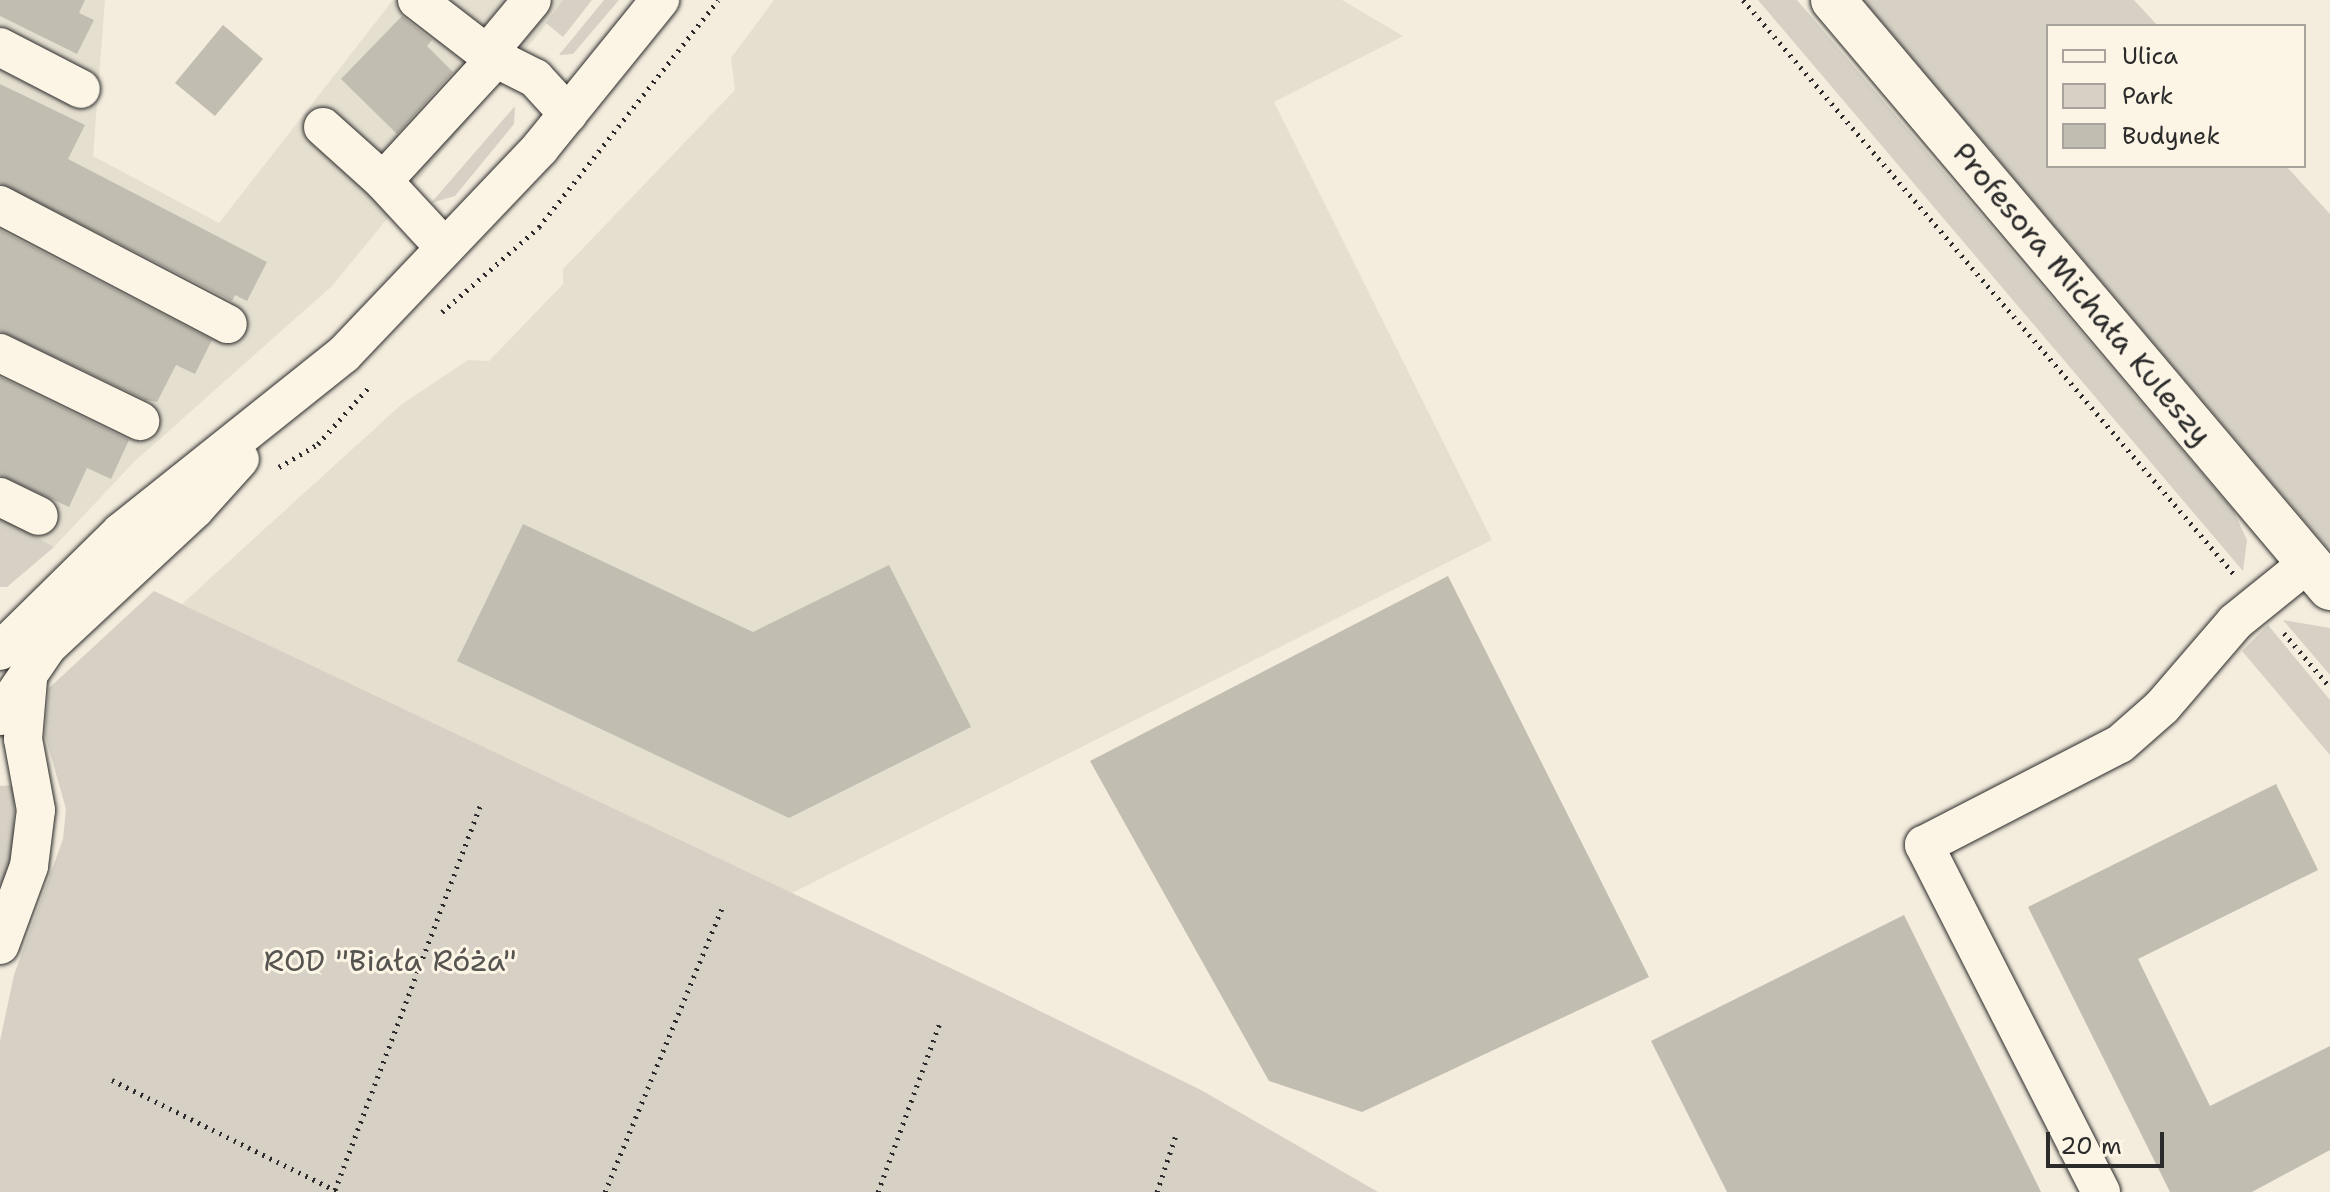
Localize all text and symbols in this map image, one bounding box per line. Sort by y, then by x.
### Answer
legend [2046,24,2306,168]
text: Ulica [2122,40,2178,72]
text: Park [2122,80,2174,112]
text: Budynek [2122,120,2220,152]
street label: Profesora Michała Kuleszy [1945,135,2219,453]
park label: ROD "Biała Róża" [263,943,517,979]
scale bar [2050,1116,2168,1166]
text: 20 m [2060,1130,2122,1162]

